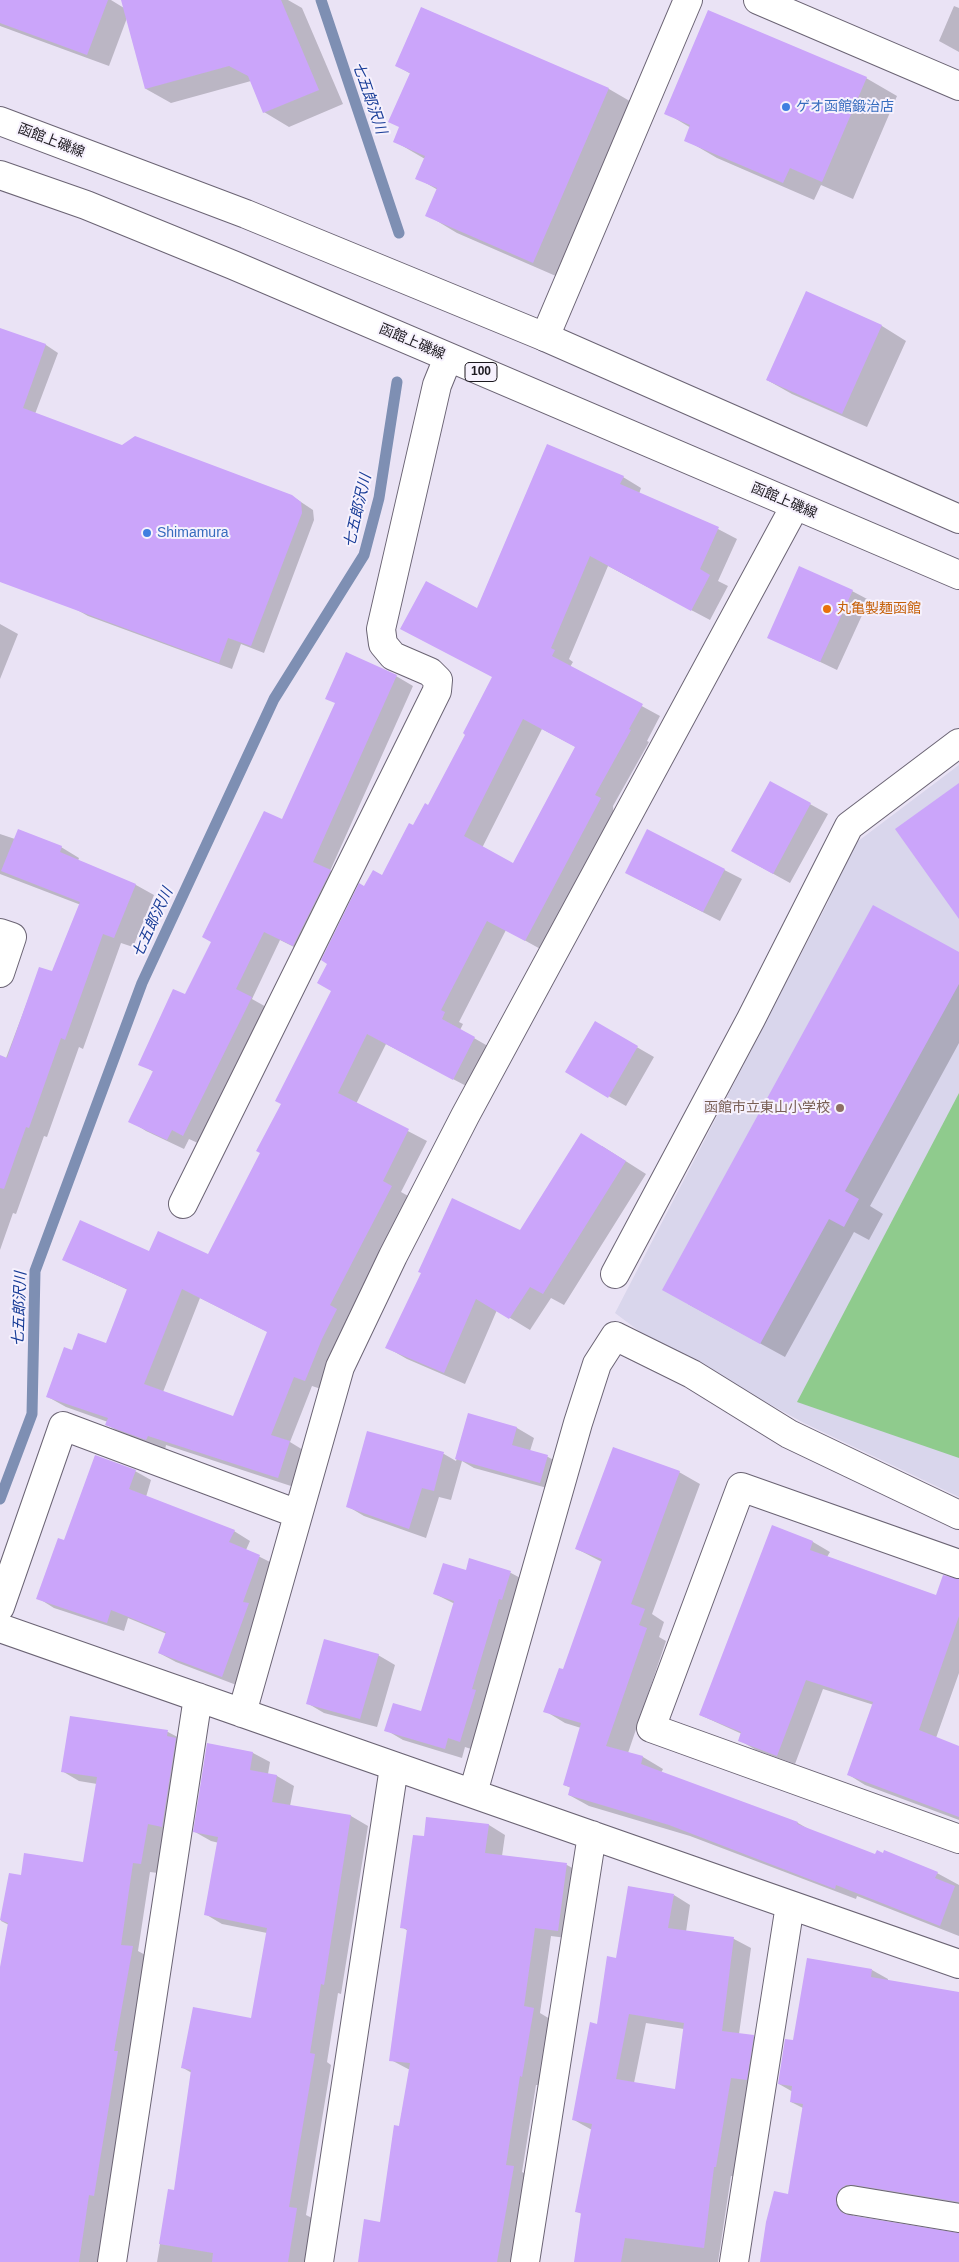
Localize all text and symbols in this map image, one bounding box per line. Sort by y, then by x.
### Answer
water label: 七五郎沢川 [348,60,390,136]
place label: ゲオ函館鍛治店 [796,99,894,115]
marker: ゲオ函館鍛治店 [780,101,792,113]
street label: 函館上磯線 [15,121,87,161]
street label: 函館上磯線 [377,321,447,363]
road number: 100 [465,362,497,382]
water label: 七五郎沢川 [341,472,375,550]
street label: 函館上磯線 [749,480,819,522]
place label: Shimamura [157,525,229,541]
marker: Shimamura [141,527,153,539]
place label: 丸亀製麺函館 [837,601,921,617]
marker: 丸亀製麺函館 [821,603,833,615]
water label: 七五郎沢川 [129,885,177,961]
place label: 函館市立東山小学校 [704,1100,830,1116]
marker: 函館市立東山小学校 [834,1102,846,1114]
water label: 七五郎沢川 [10,1271,30,1347]

